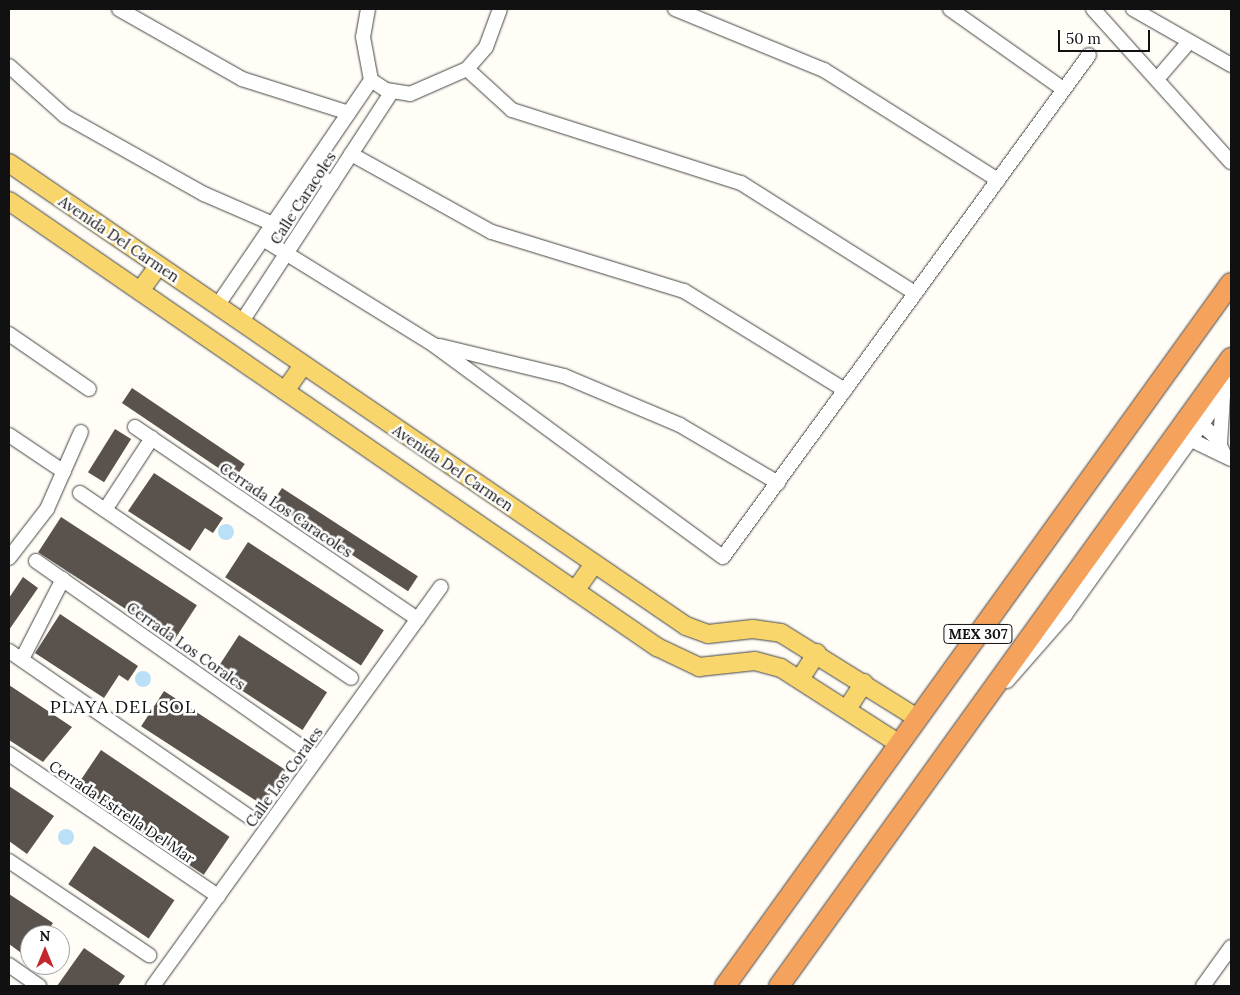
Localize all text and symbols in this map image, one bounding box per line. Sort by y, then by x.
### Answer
scale bar [1060,20,1152,52]
text: 50 m [1066,29,1101,48]
street label: Calle Caracoles [266,148,340,248]
street label: Avenida Del Carmen [55,192,183,286]
street label: Avenida Del Carmen [389,421,517,515]
street label: Cerrada Los Caracoles [216,459,356,561]
street label: Cerrada Los Corales [123,598,249,694]
road number: MEX 307 [943,622,1013,646]
district label: PLAYA DEL SOL [48,696,198,718]
street label: Calle Los Corales [242,723,326,831]
street label: Cerrada Estrella Del Mar [46,757,198,867]
north arrow [20,925,70,975]
text: N [40,927,50,945]

